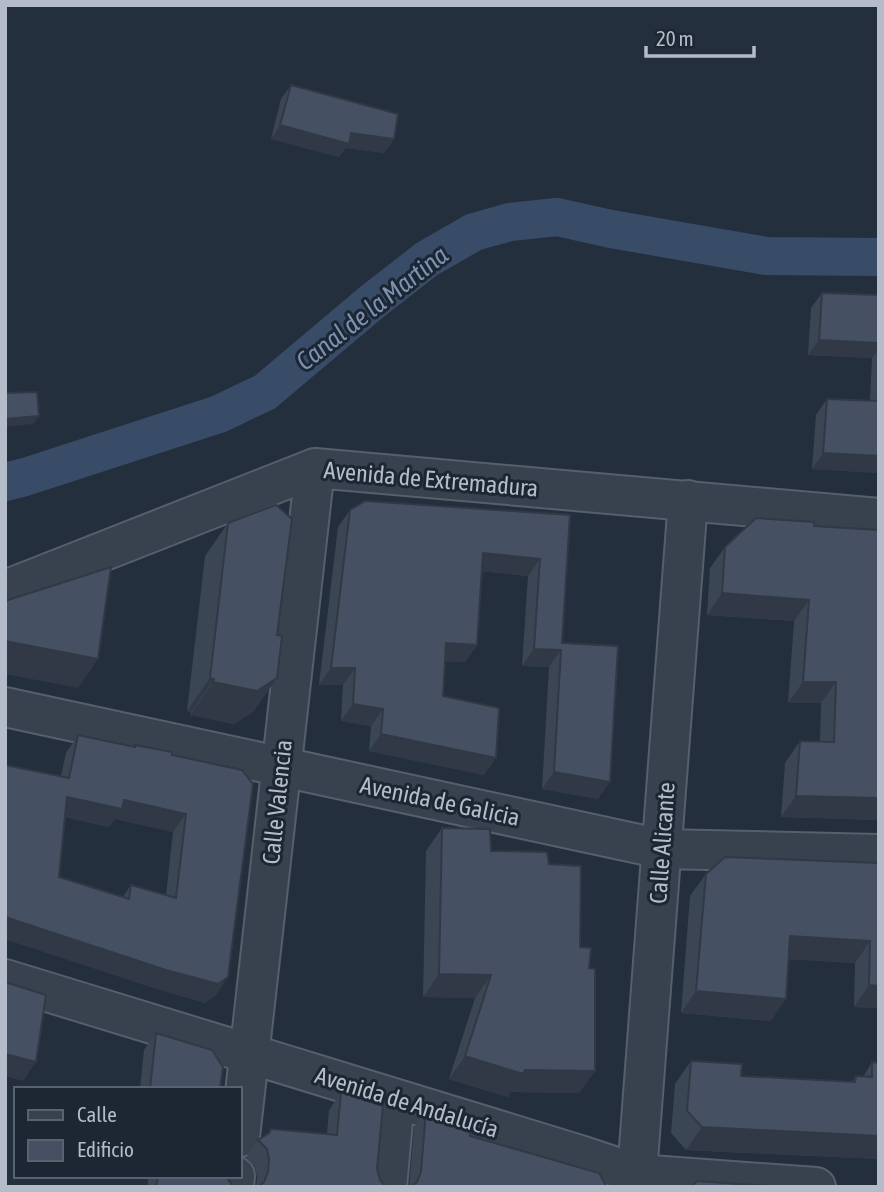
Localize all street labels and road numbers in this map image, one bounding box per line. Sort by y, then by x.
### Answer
street label: Avenida de Extremadura [323,456,539,502]
street label: Calle Valencia [257,738,297,866]
street label: Avenida de Galicia [358,771,522,831]
street label: Calle Alicante [644,781,680,905]
street label: Avenida de Andalucía [312,1061,502,1143]

